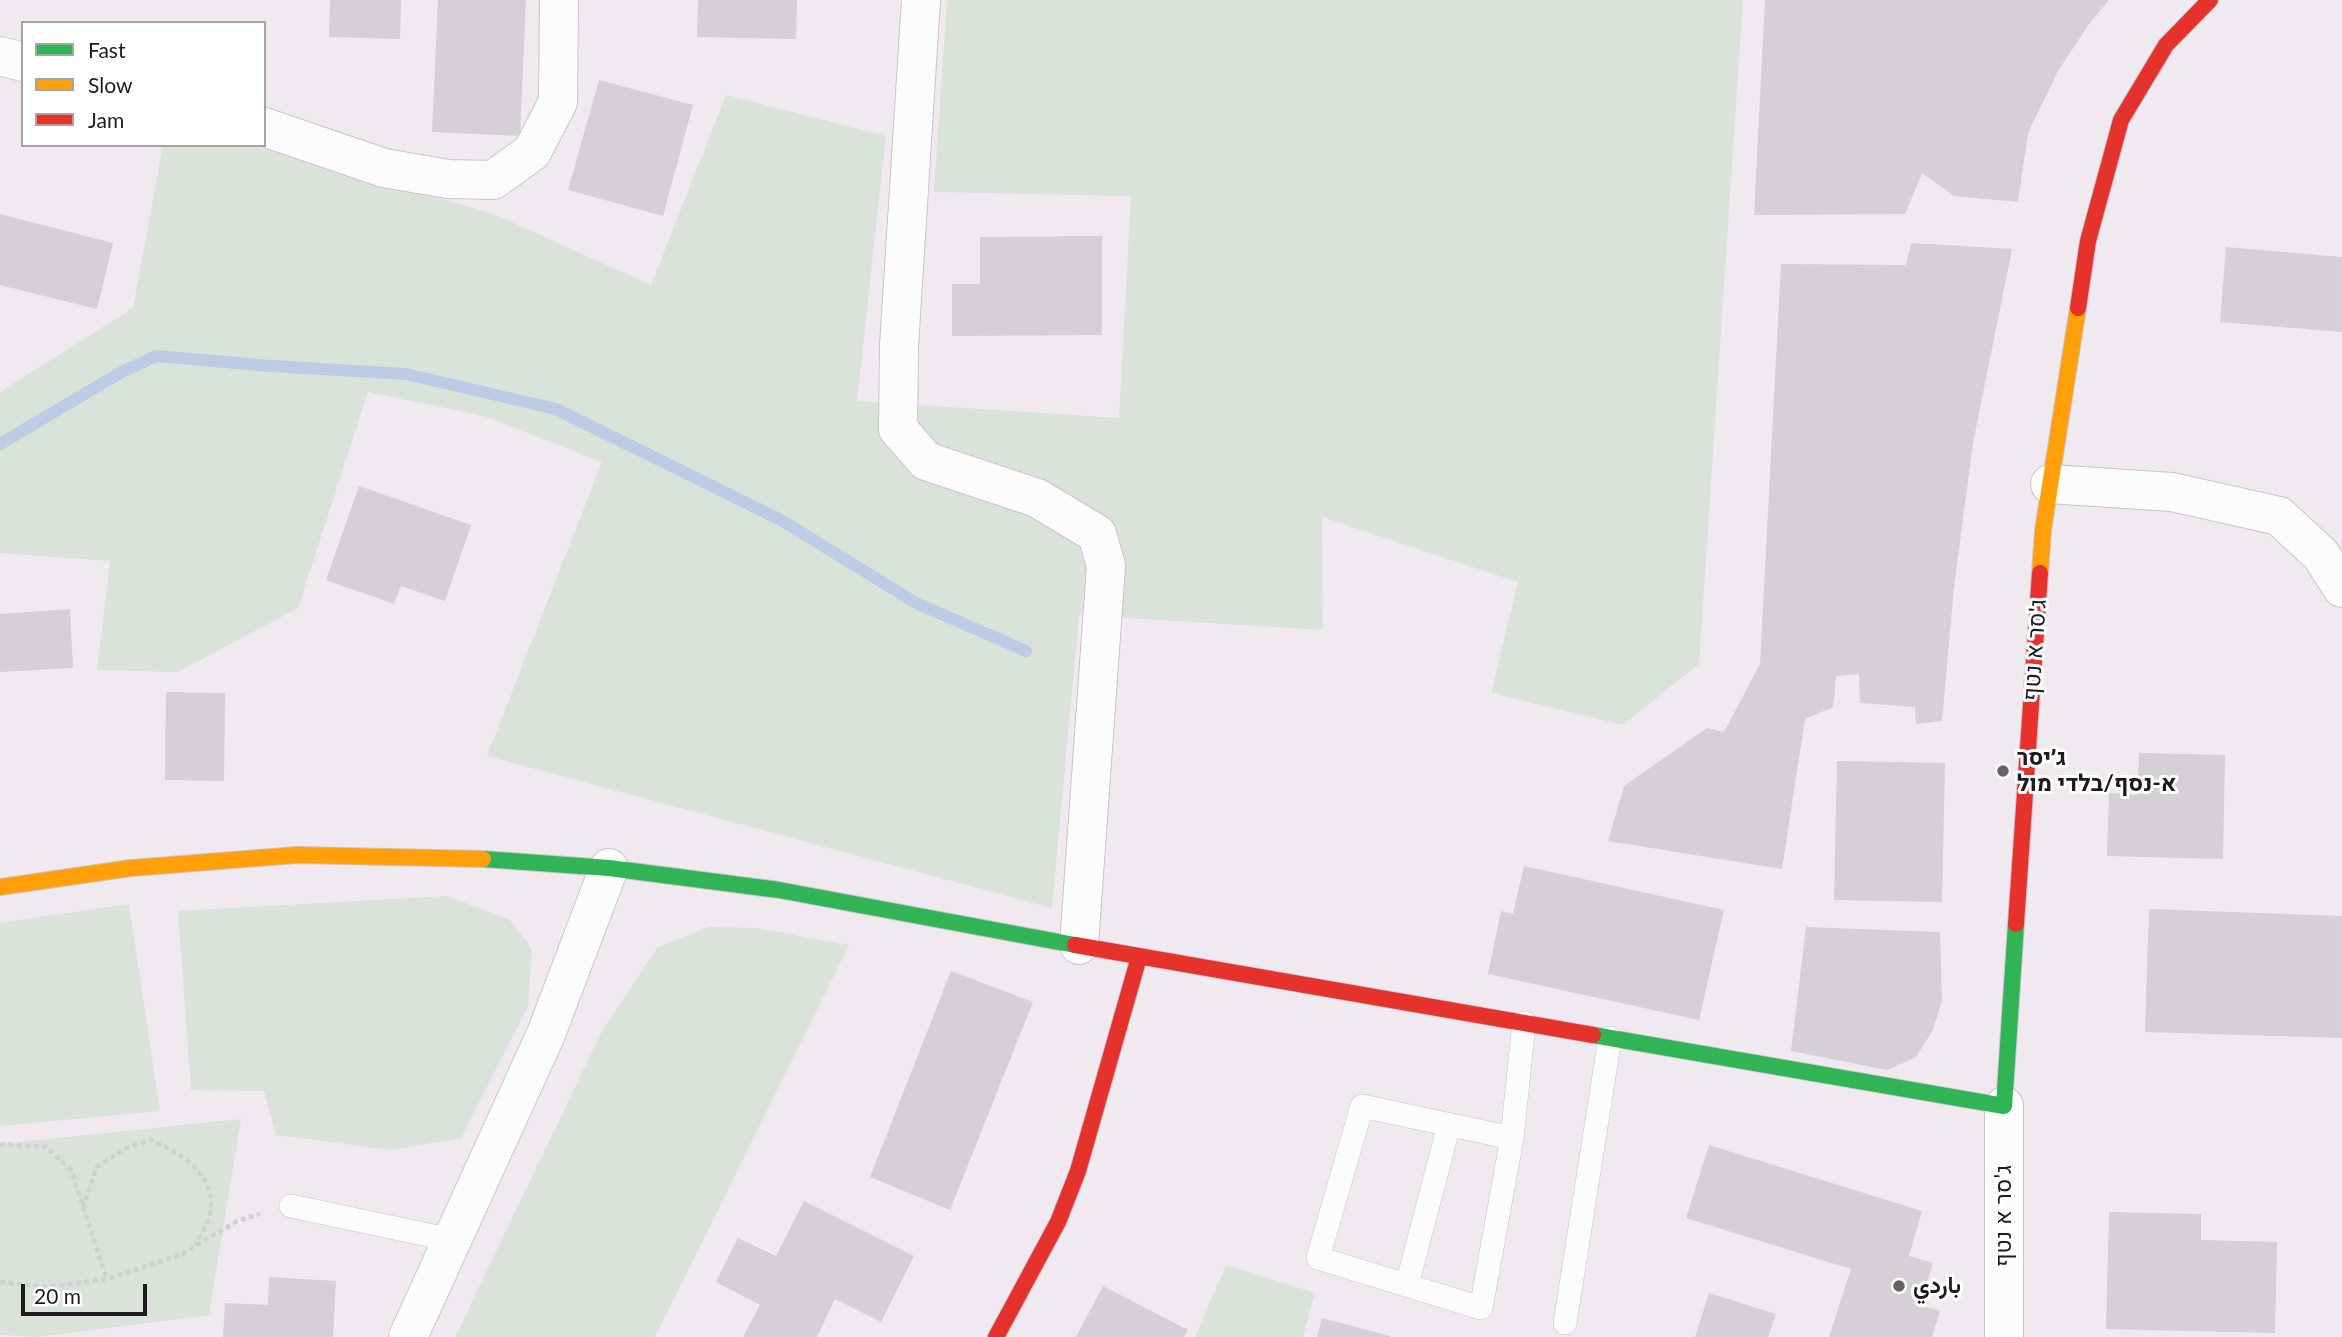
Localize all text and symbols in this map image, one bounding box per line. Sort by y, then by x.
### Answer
legend [21,21,266,147]
text: Fast [88,37,125,62]
text: Slow [88,72,132,97]
text: Jam [88,107,124,132]
street label: ג'סר א נטף [2018,598,2052,702]
place label: ג׳יסר א-נסף/בלדי מול [2017,744,2176,798]
marker: ג׳יסר א-נסף/בלדי מול [1995,763,2011,779]
street label: ג'סר א נטף [1990,1165,2018,1267]
scale bar [24,1270,150,1314]
place label: باردي [1913,1272,1961,1300]
marker: باردي [1891,1278,1907,1294]
text: 20 m [34,1283,81,1308]

